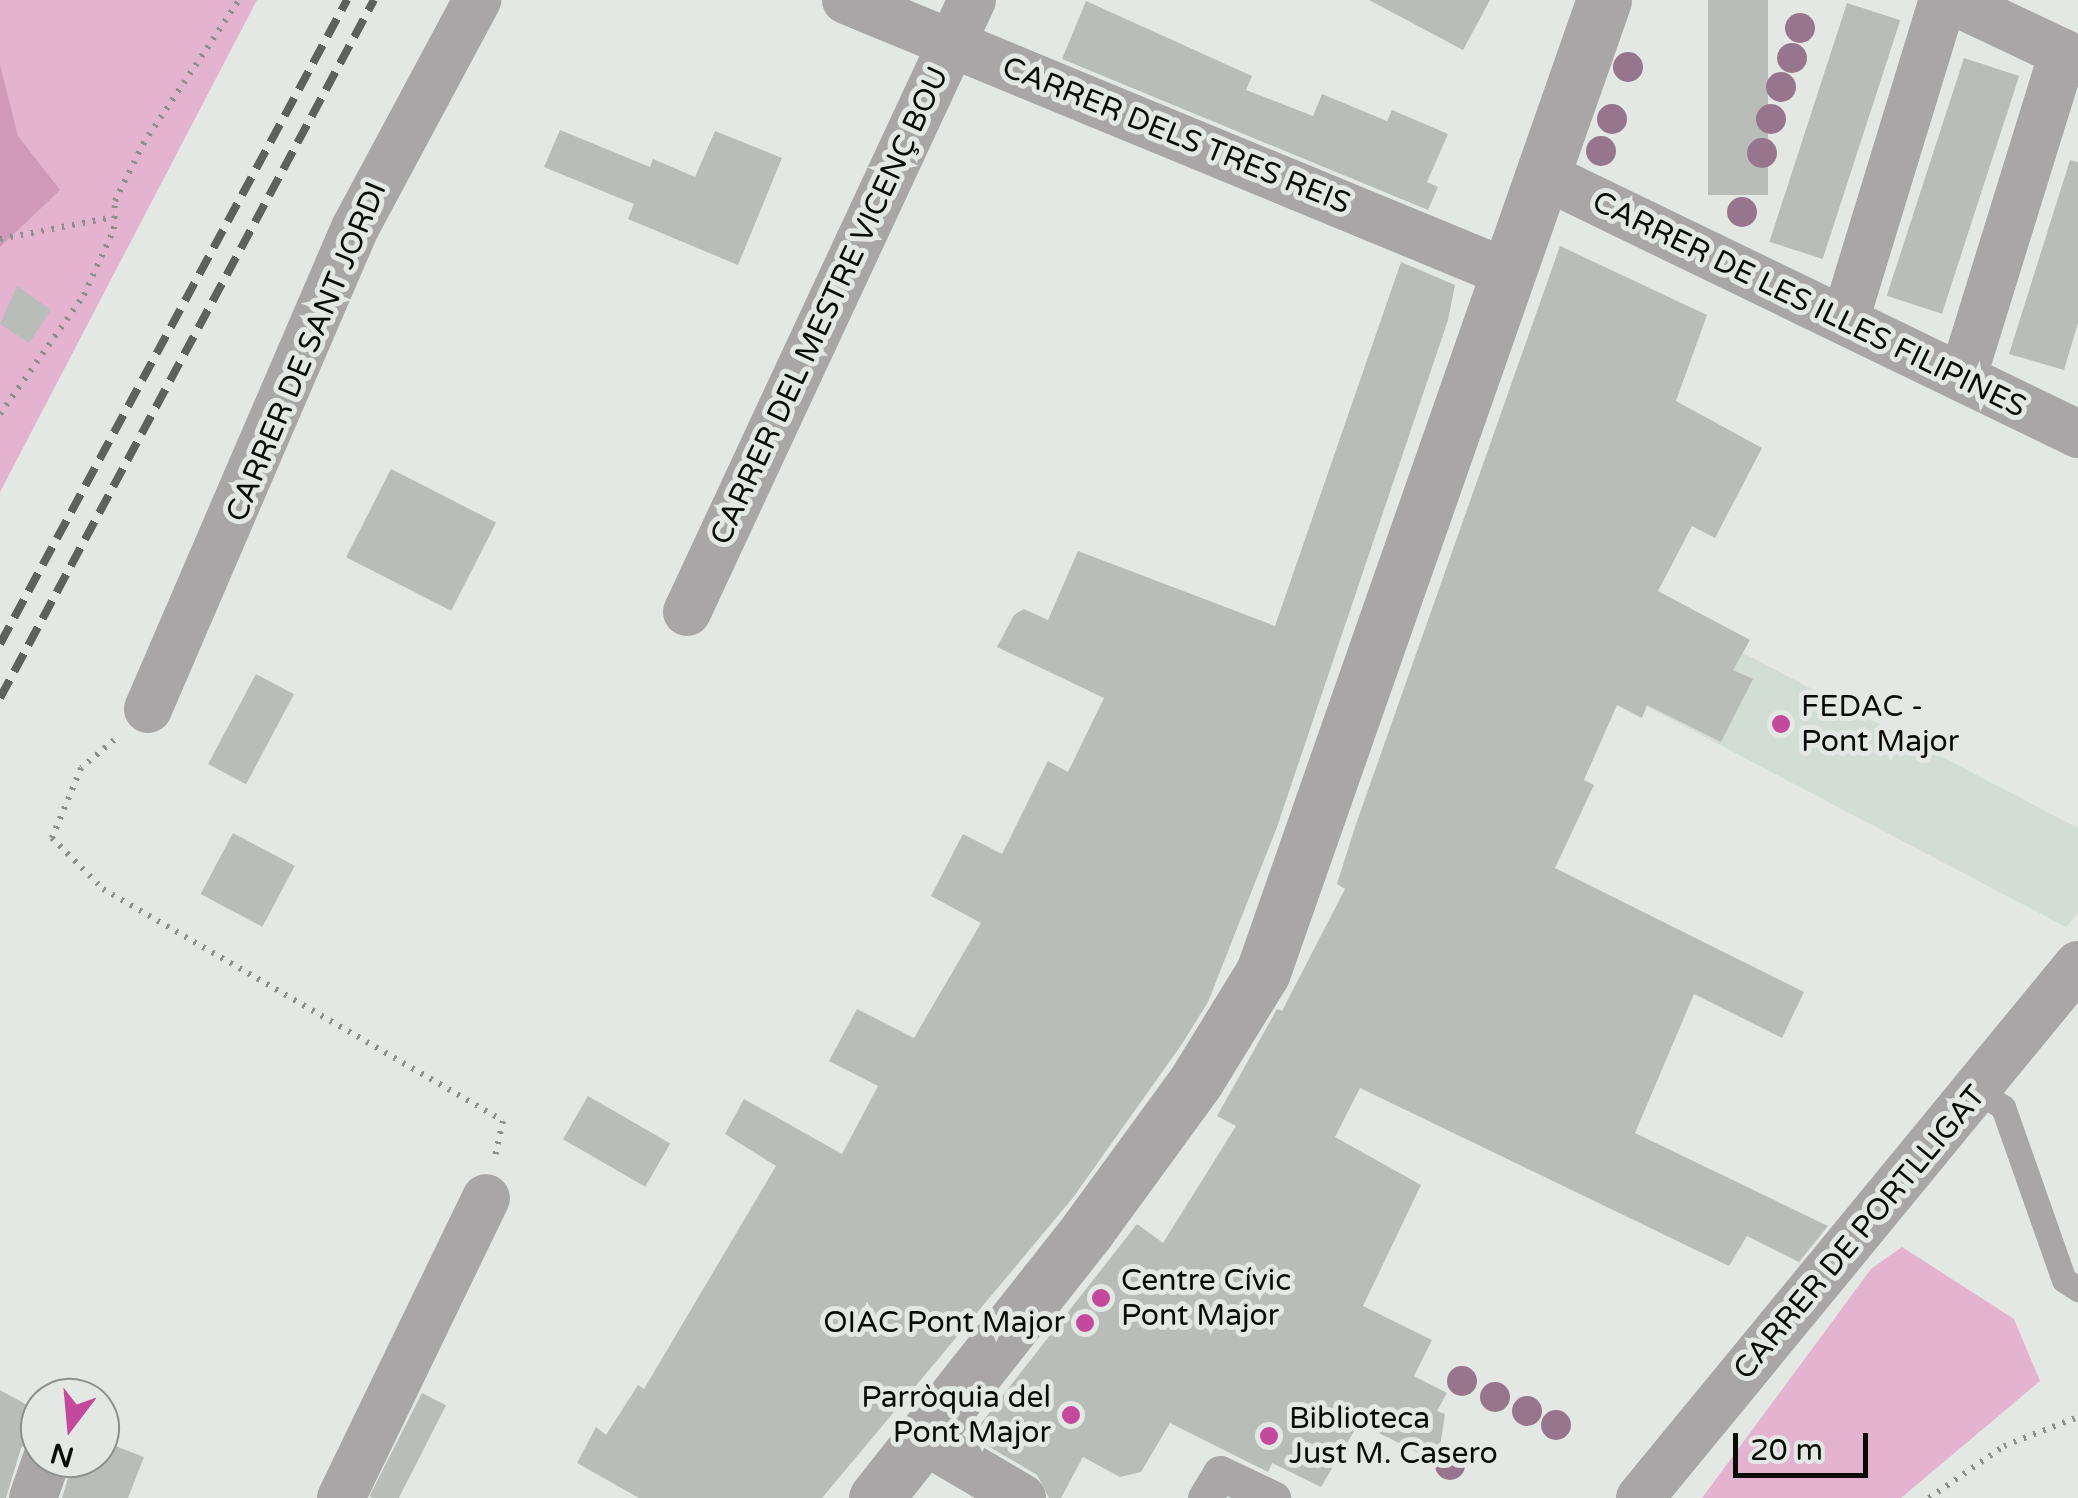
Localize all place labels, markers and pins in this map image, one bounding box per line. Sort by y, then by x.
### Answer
place label: FEDAC - Pont Major [1801,689,1959,760]
marker: FEDAC - Pont Major [1770,713,1792,735]
place label: Centre Cívic Pont Major [1121,1263,1291,1334]
marker: Centre Cívic Pont Major [1090,1287,1112,1309]
place label: OIAC Pont Major [823,1305,1065,1341]
marker: OIAC Pont Major [1074,1312,1096,1334]
place label: Parròquia del Pont Major [861,1380,1051,1450]
place label: Biblioteca Just M. Casero [1289,1401,1498,1472]
marker: Parròquia del Pont Major [1060,1404,1082,1426]
marker: Biblioteca Just M. Casero [1258,1425,1280,1447]

